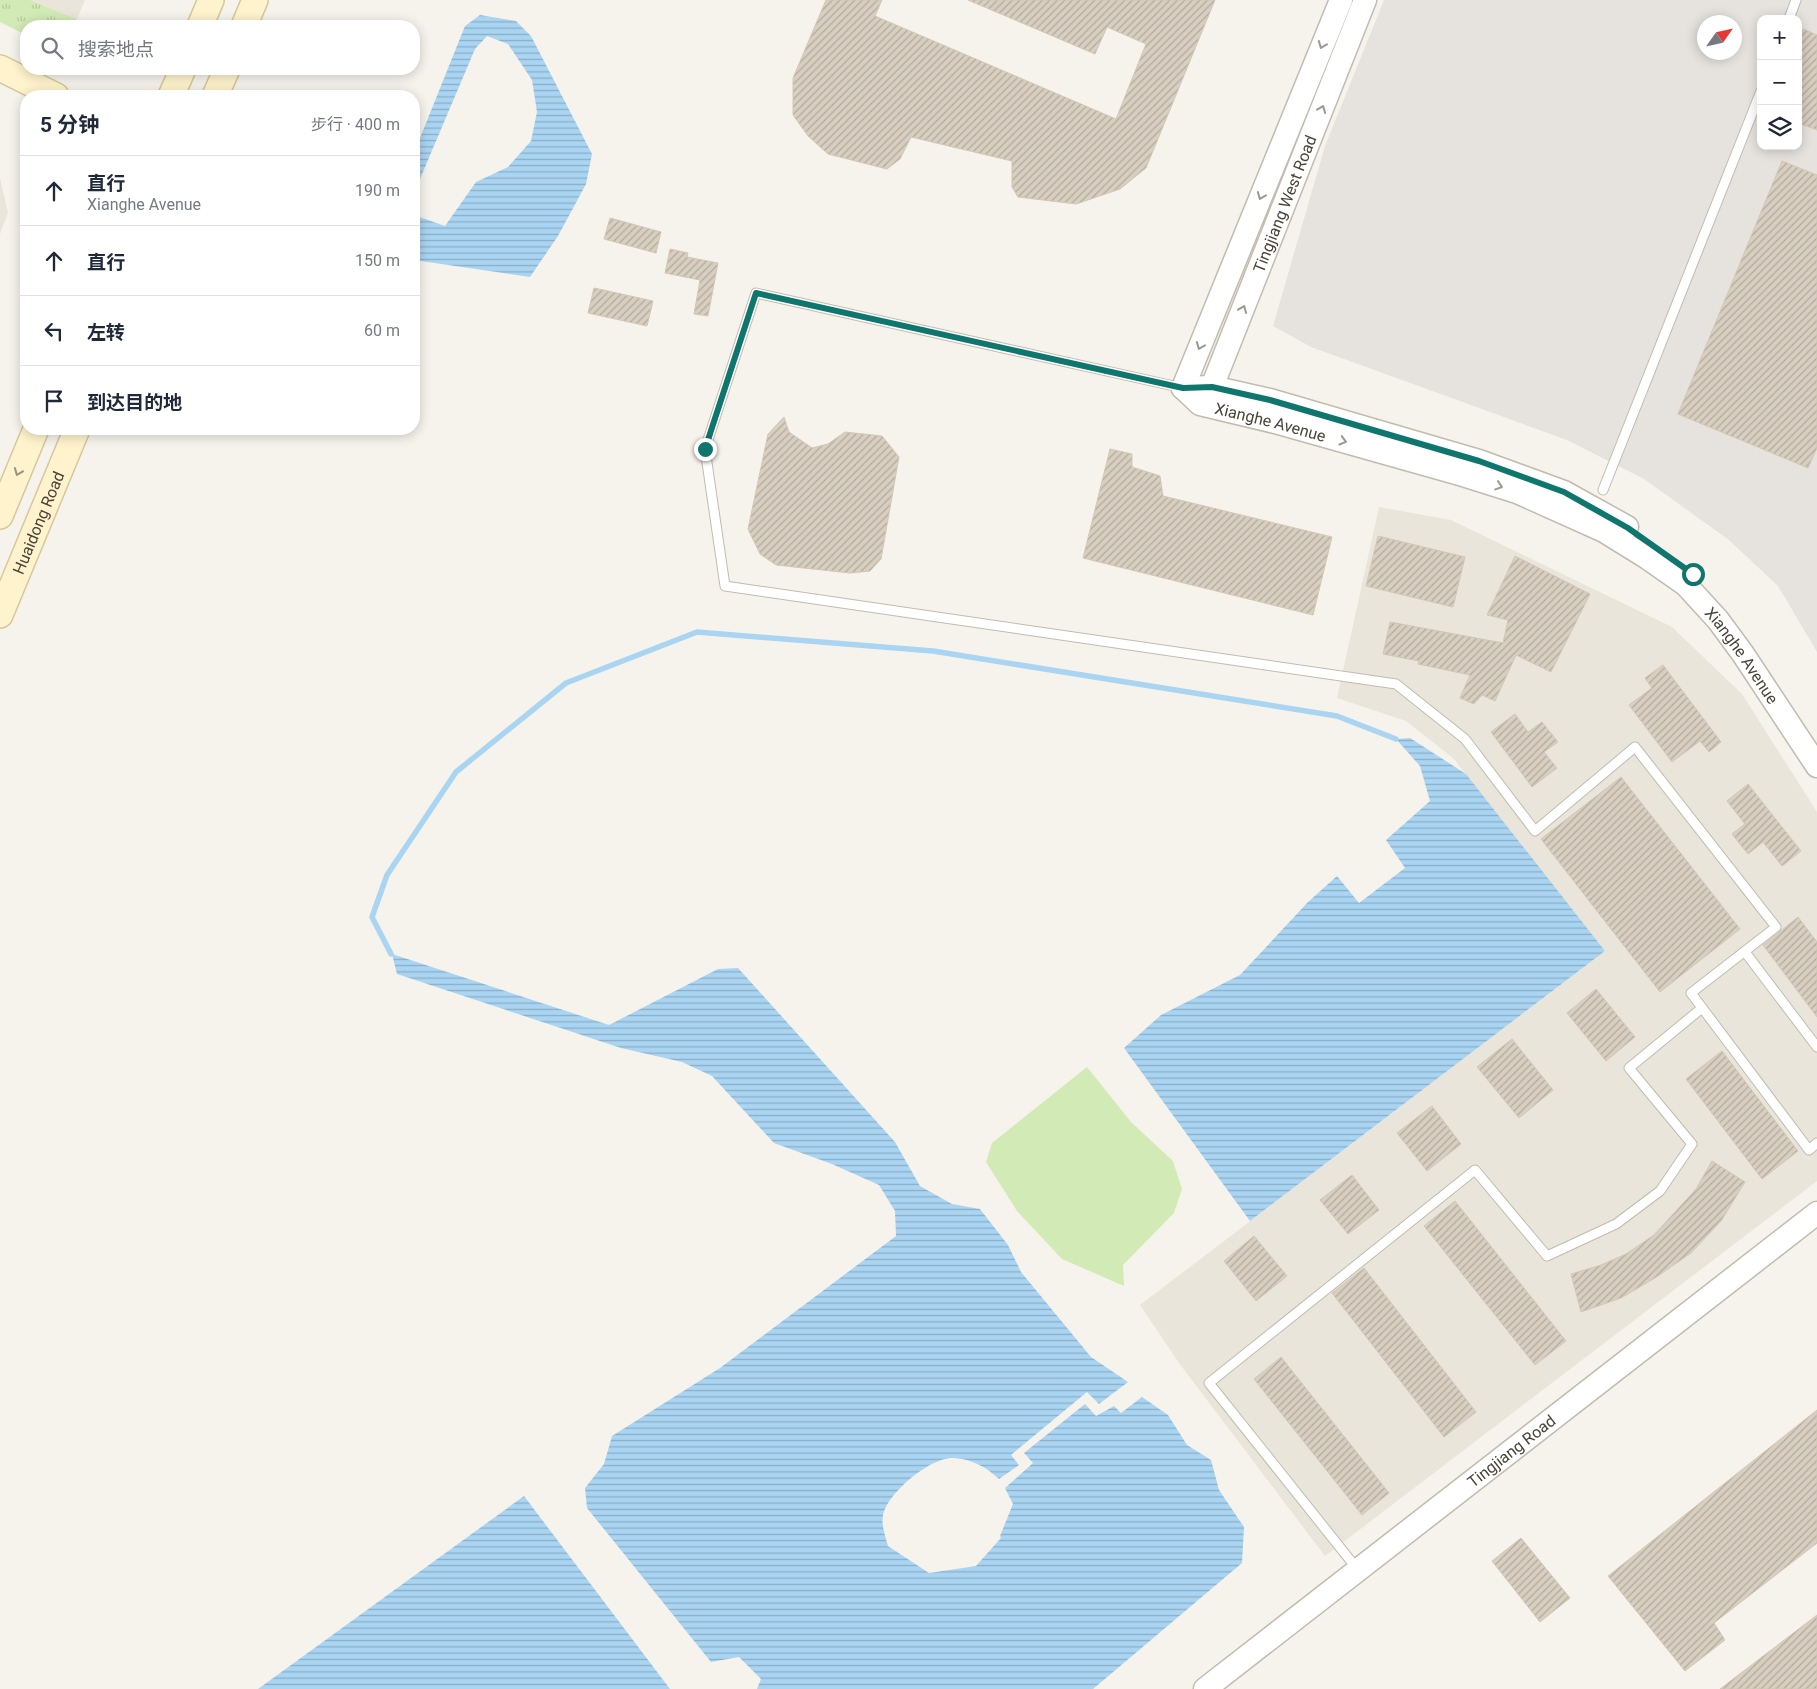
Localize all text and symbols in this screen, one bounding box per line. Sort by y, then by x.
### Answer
north arrow [1697,15,1742,60]
map controls [1757,15,1802,150]
button: + [1757,15,1802,60]
search box [20,20,420,75]
icon: search [38,34,66,62]
text: 搜索地点 [78,38,154,61]
one-way arrow [1318,40,1329,49]
button: − [1757,60,1802,105]
one-way arrow [1316,105,1326,114]
button: layers [1757,105,1802,150]
text: 5 分钟 [40,113,99,137]
text: 步行 · 400 m [311,115,400,134]
street label: Tingjiang West Road [1249,132,1320,275]
text: 直行 [87,172,125,195]
icon: ahead [40,177,68,205]
text: 190 m [355,181,400,200]
one-way arrow [1257,191,1268,200]
text: Xianghe Avenue [87,195,201,214]
icon: ahead [40,247,68,275]
text: 直行 [87,251,125,274]
text: 150 m [355,251,400,270]
one-way arrow [1237,305,1247,314]
icon: left [40,317,68,345]
text: 左转 [87,321,125,344]
text: 60 m [364,321,400,340]
one-way arrow [1196,341,1206,350]
icon: arrive [40,387,68,415]
text: 到达目的地 [87,391,182,414]
street label: Xianghe Avenue [1213,398,1328,445]
one-way arrow [1339,435,1348,446]
route end [694,438,717,461]
street label: Huaidong Road [9,468,68,577]
one-way arrow [14,468,24,476]
one-way arrow [1495,481,1503,491]
route start [1682,563,1705,586]
street label: Xianghe Avenue [1701,603,1783,707]
street label: Tingjiang Road [1464,1411,1559,1491]

